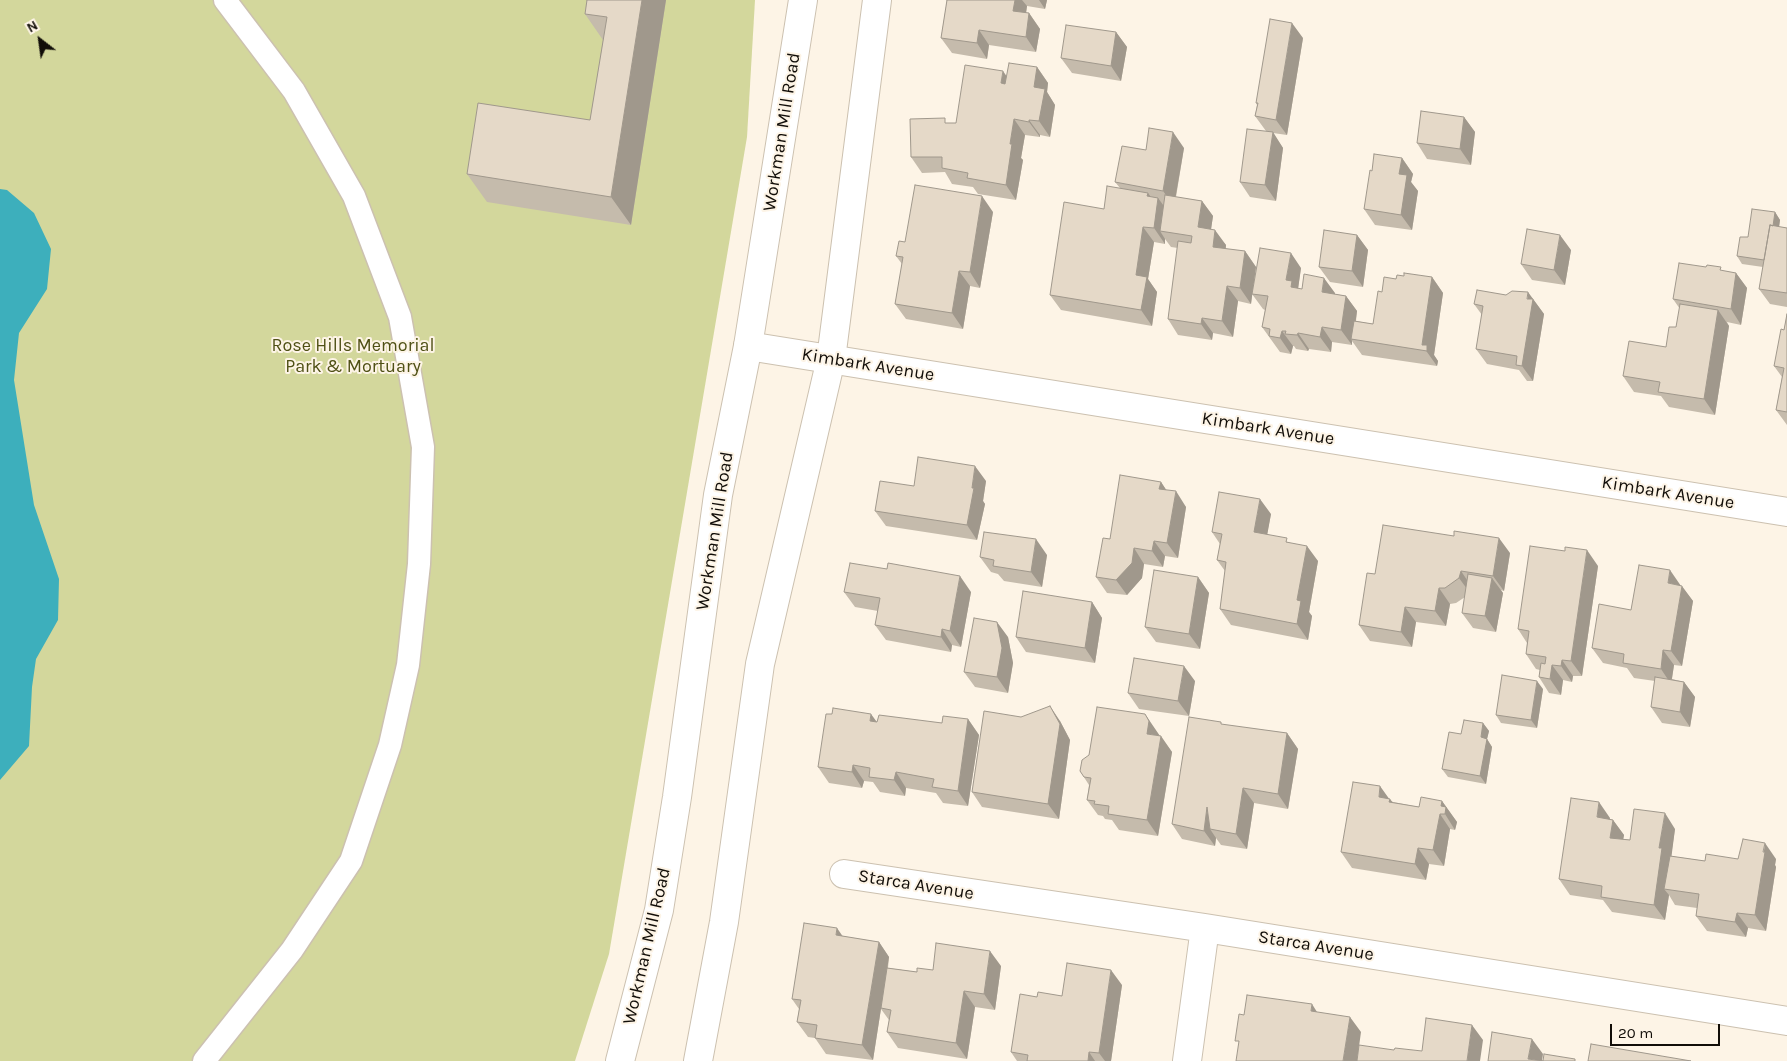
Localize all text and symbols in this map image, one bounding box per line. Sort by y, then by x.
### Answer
north arrow [15,15,65,65]
text: N [24,17,41,36]
street label: Workman Mill Road [759,51,805,213]
park label: Rose Hills Memorial Park & Mortuary [271,335,435,378]
street label: Kimbark Avenue [800,344,936,386]
street label: Kimbark Avenue [1200,408,1336,450]
street label: Workman Mill Road [692,450,738,612]
street label: Kimbark Avenue [1600,472,1736,514]
street label: Workman Mill Road [618,865,676,1027]
street label: Starca Avenue [857,865,975,905]
street label: Starca Avenue [1257,926,1375,966]
scale bar [1612,1014,1722,1046]
text: 20 m [1618,1024,1653,1042]

